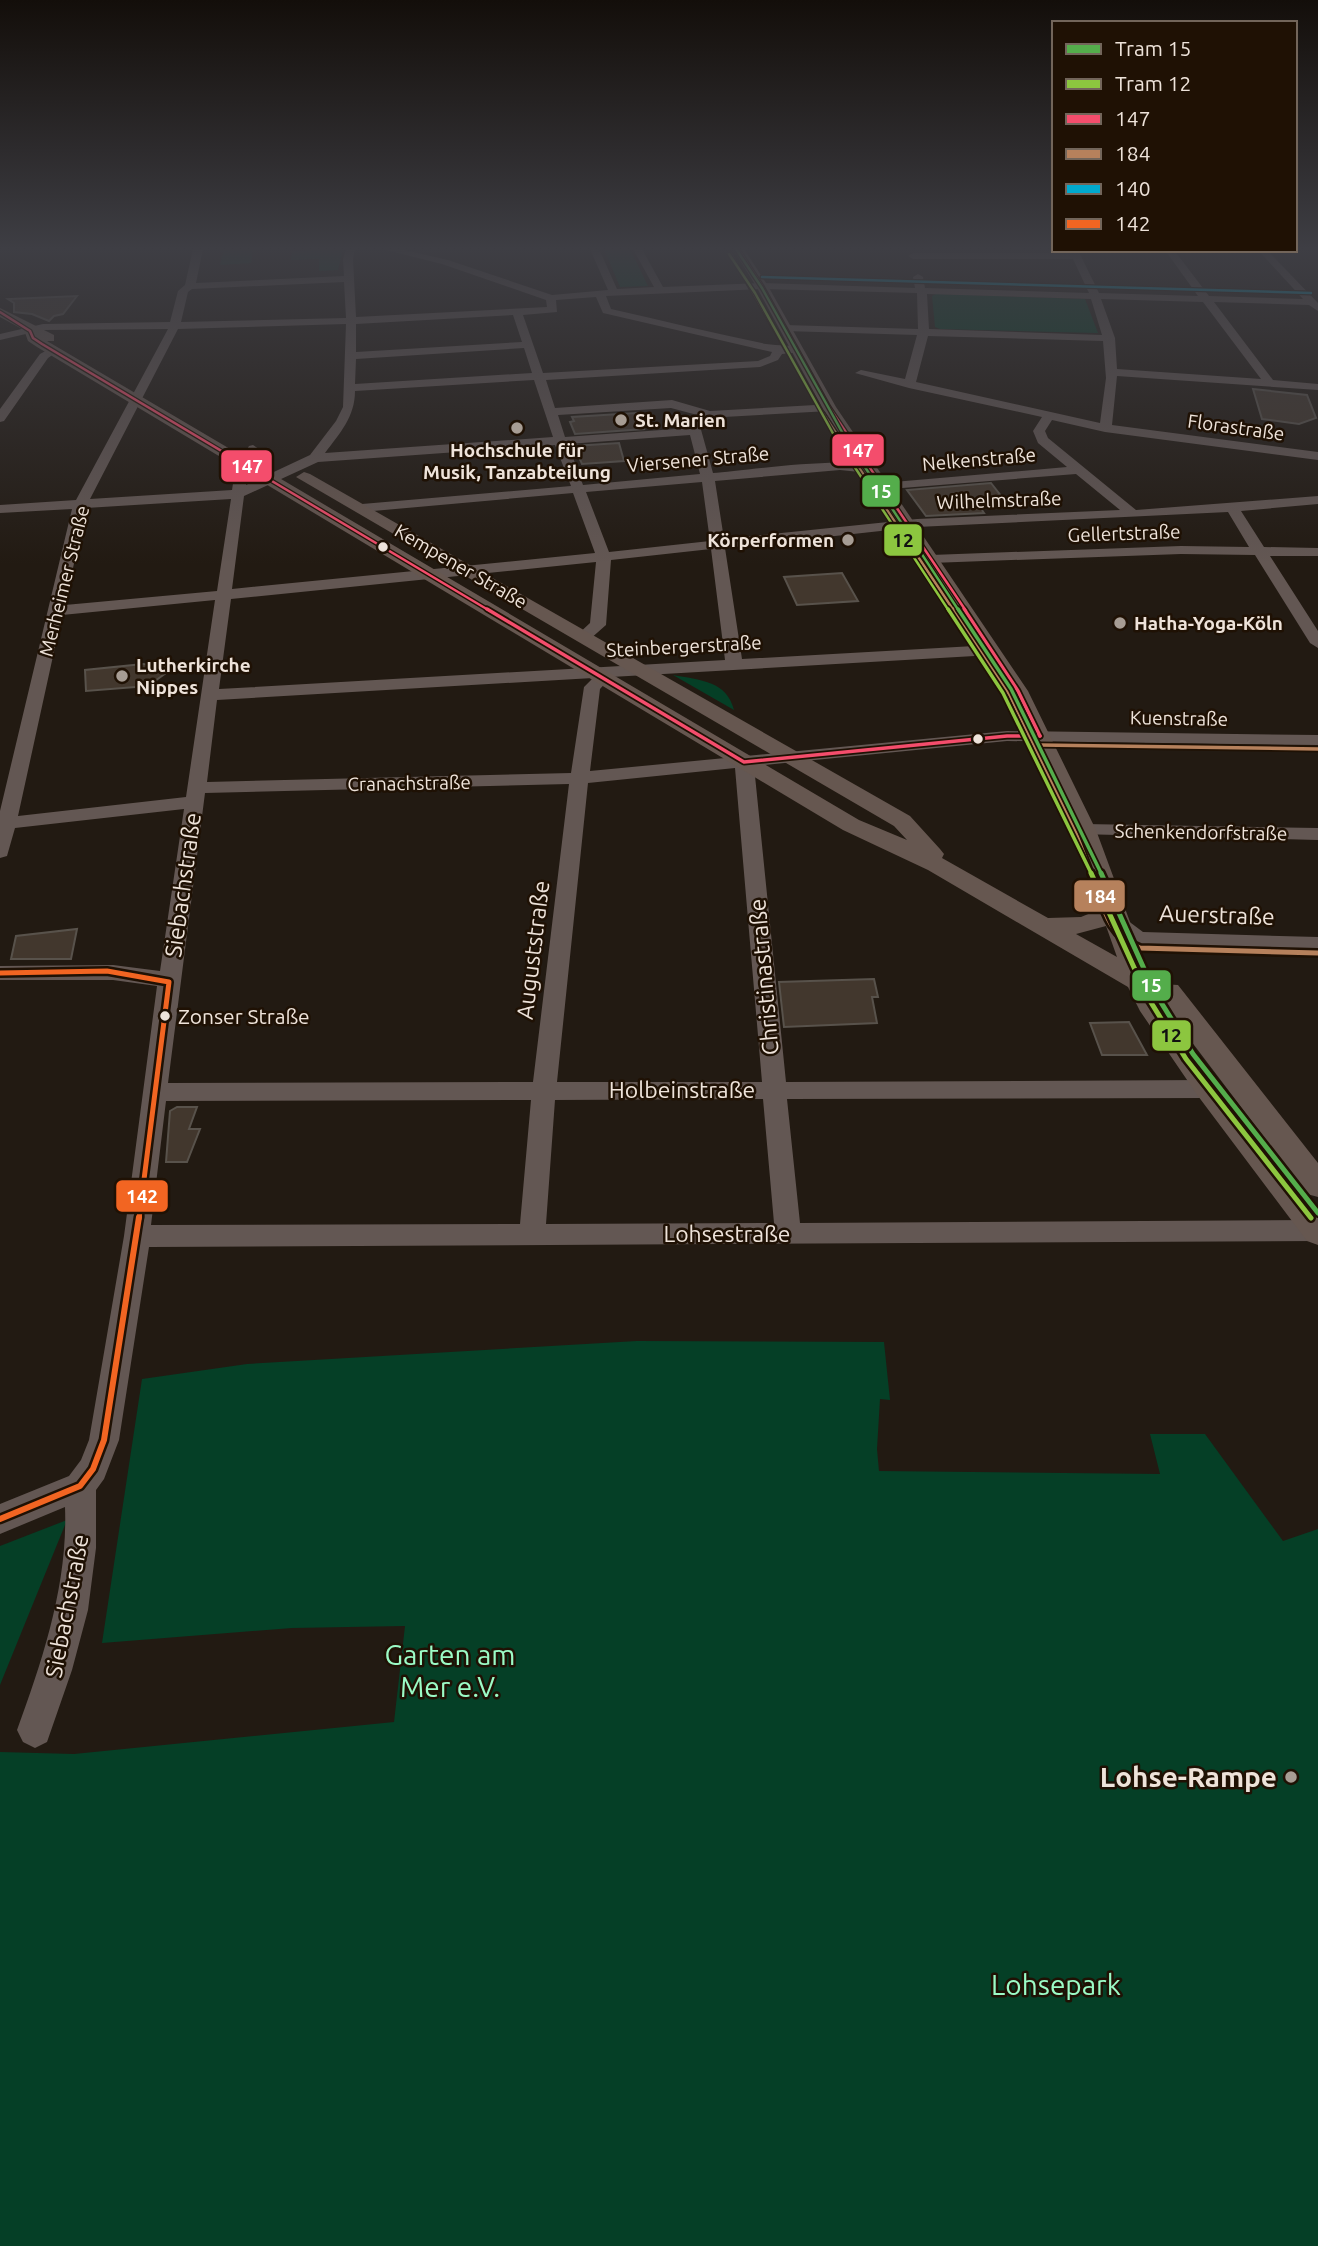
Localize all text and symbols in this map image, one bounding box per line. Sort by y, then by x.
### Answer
legend [1052,21,1297,252]
text: Tram 15 [1115,36,1191,60]
text: Tram 12 [1115,71,1191,95]
text: 147 [1115,106,1151,130]
text: 184 [1115,141,1151,165]
text: 140 [1115,176,1151,200]
text: 142 [1115,211,1151,235]
place label: St. Marien [635,409,726,431]
street label: Florastraße [1186,409,1286,445]
marker: St. Marien [613,412,629,428]
marker: Hochschule für Musik, Tanzabteilung [509,420,525,436]
line badge: 147 [831,433,885,467]
place label: Hochschule für Musik, Tanzabteilung [423,439,611,483]
text: 147 [842,439,874,461]
street label: Viersener Straße [626,442,770,476]
street label: Nelkenstraße [921,443,1037,475]
line badge: 147 [220,449,273,483]
text: 147 [231,455,263,477]
line badge: 15 [861,474,901,508]
text: 15 [870,480,892,502]
street label: Wilhelmstraße [936,487,1062,513]
street label: Merheimer Straße [35,503,93,659]
street label: Kempener Straße [391,519,531,613]
street label: Gellertstraße [1067,520,1181,546]
line badge: 12 [883,523,923,557]
place label: Körperformen [707,529,834,551]
text: 12 [892,529,914,551]
marker: Körperformen [840,532,856,548]
unlabelled marker [376,540,390,554]
place label: Hatha-Yoga-Köln [1134,612,1283,634]
marker: Hatha-Yoga-Köln [1112,615,1128,631]
street label: Steinbergerstraße [606,631,762,661]
place label: Lutherkirche Nippes [136,654,251,698]
marker: Lutherkirche Nippes [114,668,130,684]
street label: Kuenstraße [1130,706,1228,730]
unlabelled marker [971,732,985,746]
street label: Cranachstraße [347,771,471,795]
street label: Siebachstraße [160,811,205,959]
street label: Schenkendorfstraße [1114,819,1288,845]
street label: Auguststraße [512,879,553,1021]
line badge: 184 [1073,879,1126,913]
text: 184 [1084,885,1116,907]
street label: Christinastraße [744,898,783,1056]
street label: Auerstraße [1159,900,1275,929]
line badge: 15 [1131,969,1172,1002]
text: 15 [1140,974,1162,996]
place label: Zonser Straße [178,1004,310,1028]
marker: Zonser Straße [158,1009,172,1023]
line badge: 12 [1151,1019,1192,1052]
text: 12 [1160,1024,1182,1046]
street label: Holbeinstraße [609,1077,755,1102]
line badge: 142 [115,1179,169,1213]
text: 142 [126,1185,158,1207]
street label: Lohsestraße [663,1221,791,1246]
street label: Siebachstraße [40,1532,93,1680]
park label: Garten am Mer e.V. [385,1639,515,1702]
place label: Lohse-Rampe [1100,1761,1277,1792]
marker: Lohse-Rampe [1283,1769,1299,1785]
park label: Lohsepark [991,1969,1121,2000]

